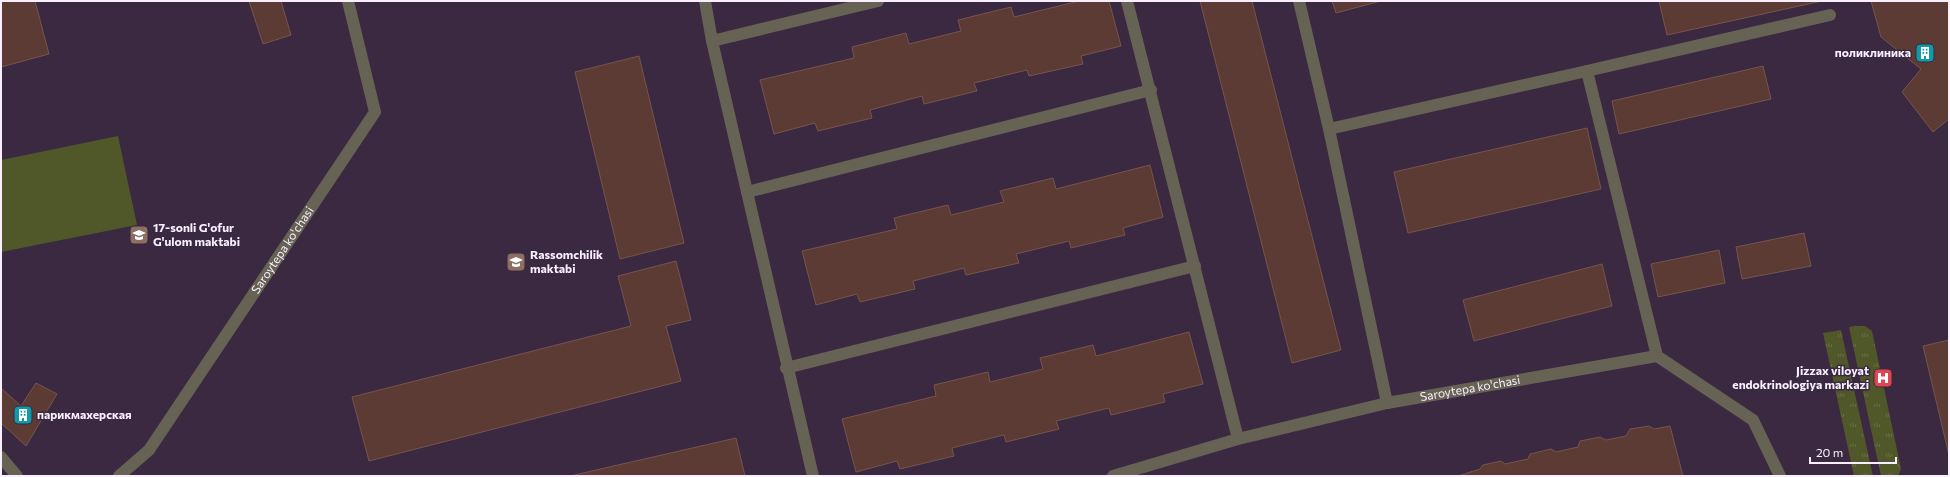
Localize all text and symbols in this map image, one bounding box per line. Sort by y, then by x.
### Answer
building icon: поликлиника [1914,42,1936,64]
place label: поликлиника [1835,45,1911,59]
street label: Saroytepa ko'chasi [248,204,316,296]
place label: 17-sonli G'ofur G'ulom maktabi [153,220,240,248]
school or university icon: 17-sonli G'ofur G'ulom maktabi [128,224,150,246]
place label: Rassomchilik maktabi [530,247,603,275]
school or university icon: Rassomchilik maktabi [505,251,527,273]
place label: Jizzax viloyat endokrinologiya markazi [1732,363,1869,391]
hospital icon: Jizzax viloyat endokrinologiya markazi [1872,367,1894,389]
street label: Saroytepa ko'chasi [1419,372,1521,403]
building icon: парикмахерская [12,404,34,426]
place label: парикмахерская [37,407,132,421]
scale bar [1810,439,1896,465]
text: 20 m [1816,445,1843,459]

